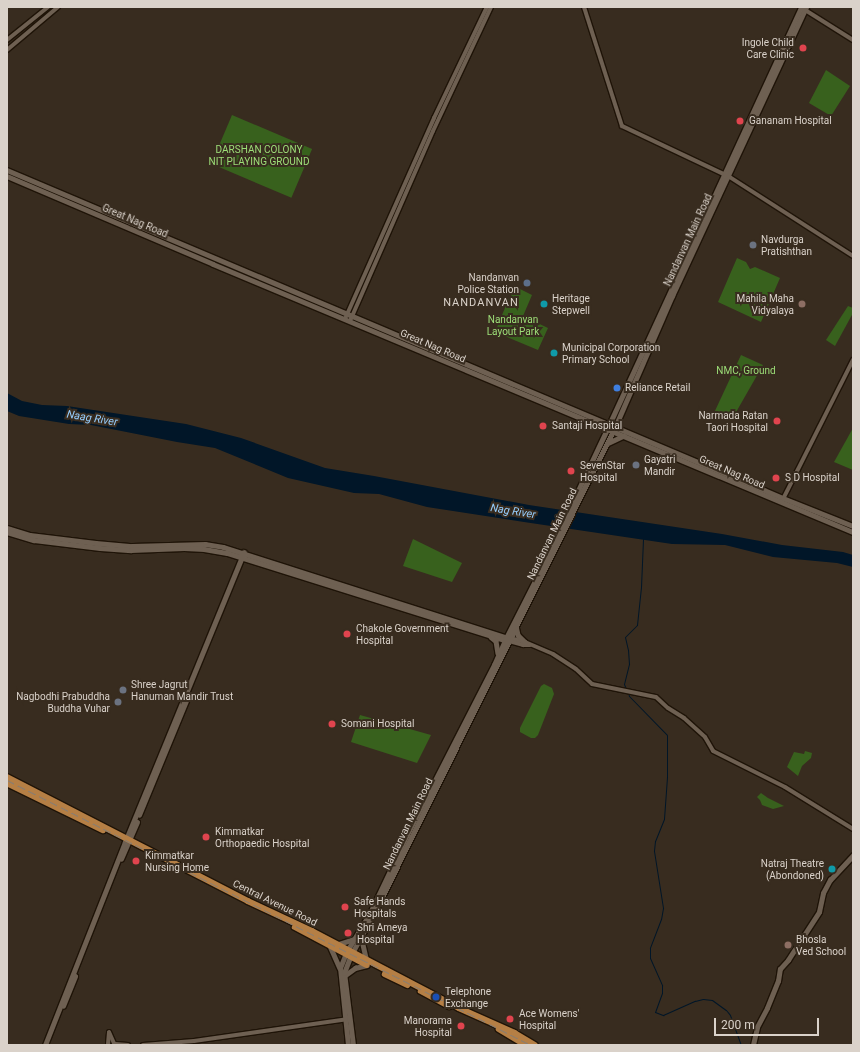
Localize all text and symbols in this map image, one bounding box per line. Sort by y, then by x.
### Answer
place label: Ingole Child Care Clinic [742,36,794,60]
marker: Ingole Child Care Clinic [797,42,809,54]
marker: Gananam Hospital [734,115,746,127]
place label: Gananam Hospital [749,115,832,127]
park label: DARSHAN COLONY NIT PLAYING GROUND [208,143,310,166]
street label: Nandanvan Main Road [661,192,715,288]
street label: Great Nag Road [100,202,170,240]
place label: Navdurga Pratishthan [761,233,812,256]
marker: Navdurga Pratishthan [748,240,758,250]
place label: Nandanvan Police Station [458,271,519,294]
marker: Nandanvan Police Station [522,278,532,288]
place label: Heritage Stepwell [552,292,590,316]
place label: Mahila Maha Vidyalaya [736,292,794,316]
district label: NANDANVAN [443,296,519,310]
marker: Heritage Stepwell [539,299,549,309]
marker: Mahila Maha Vidyalaya [797,299,807,309]
park label: Nandanvan Layout Park [487,313,539,336]
street label: Great Nag Road [398,327,468,365]
place label: Municipal Corporation Primary School [562,341,660,364]
marker: Municipal Corporation Primary School [549,348,559,358]
park label: NMC, Ground [716,365,776,377]
place label: Reliance Retail [625,382,690,394]
marker: Reliance Retail [612,383,622,393]
water label: Naag River [66,408,118,430]
place label: Narmada Ratan Taori Hospital [698,409,768,432]
marker: Narmada Ratan Taori Hospital [771,415,783,427]
marker: Santaji Hospital [537,420,549,432]
place label: Santaji Hospital [552,420,622,432]
place label: Gayatri Mandir [644,453,675,476]
street label: Great Nag Road [697,453,767,491]
place label: SevenStar Hospital [580,459,625,482]
marker: Gayatri Mandir [631,460,641,470]
marker: SevenStar Hospital [565,465,577,477]
marker: S D Hospital [770,472,782,484]
place label: S D Hospital [785,472,840,484]
street label: Nandanvan Main Road [525,486,579,582]
water label: Nag River [489,502,537,522]
place label: Chakole Government Hospital [356,622,449,646]
marker: Chakole Government Hospital [341,628,353,640]
place label: Shree Jagrut Hanuman Mandir Trust [131,678,233,702]
marker: Shree Jagrut Hanuman Mandir Trust [118,685,128,695]
place label: Nagbodhi Prabuddha Buddha Vuhar [16,690,110,714]
marker: Nagbodhi Prabuddha Buddha Vuhar [113,697,123,707]
marker: Somani Hospital [326,718,338,730]
place label: Somani Hospital [341,718,414,730]
street label: Nandanvan Main Road [381,776,435,872]
place label: Kimmatkar Orthopaedic Hospital [215,825,309,848]
marker: Kimmatkar Orthopaedic Hospital [200,831,212,843]
place label: Kimmatkar Nursing Home [145,849,209,872]
marker: Kimmatkar Nursing Home [130,855,142,867]
place label: Natraj Theatre (Abondoned) [761,857,824,880]
marker: Natraj Theatre (Abondoned) [827,864,837,874]
street label: Central Avenue Road [231,877,319,929]
place label: Safe Hands Hospitals [354,895,405,918]
marker: Safe Hands Hospitals [339,901,351,913]
place label: Shri Ameya Hospital [357,921,407,944]
marker: Shri Ameya Hospital [342,927,354,939]
place label: Bhosla Ved School [796,933,846,956]
marker: Bhosla Ved School [783,940,793,950]
place label: Telephone Exchange [445,985,491,1008]
marker: Telephone Exchange [430,991,442,1003]
place label: Ace Womens' Hospital [519,1007,579,1030]
scale bar [716,1010,821,1036]
marker: Ace Womens' Hospital [504,1013,516,1025]
place label: Manorama Hospital [404,1014,452,1038]
text: 200 m [721,1018,755,1032]
marker: Manorama Hospital [455,1020,467,1032]

